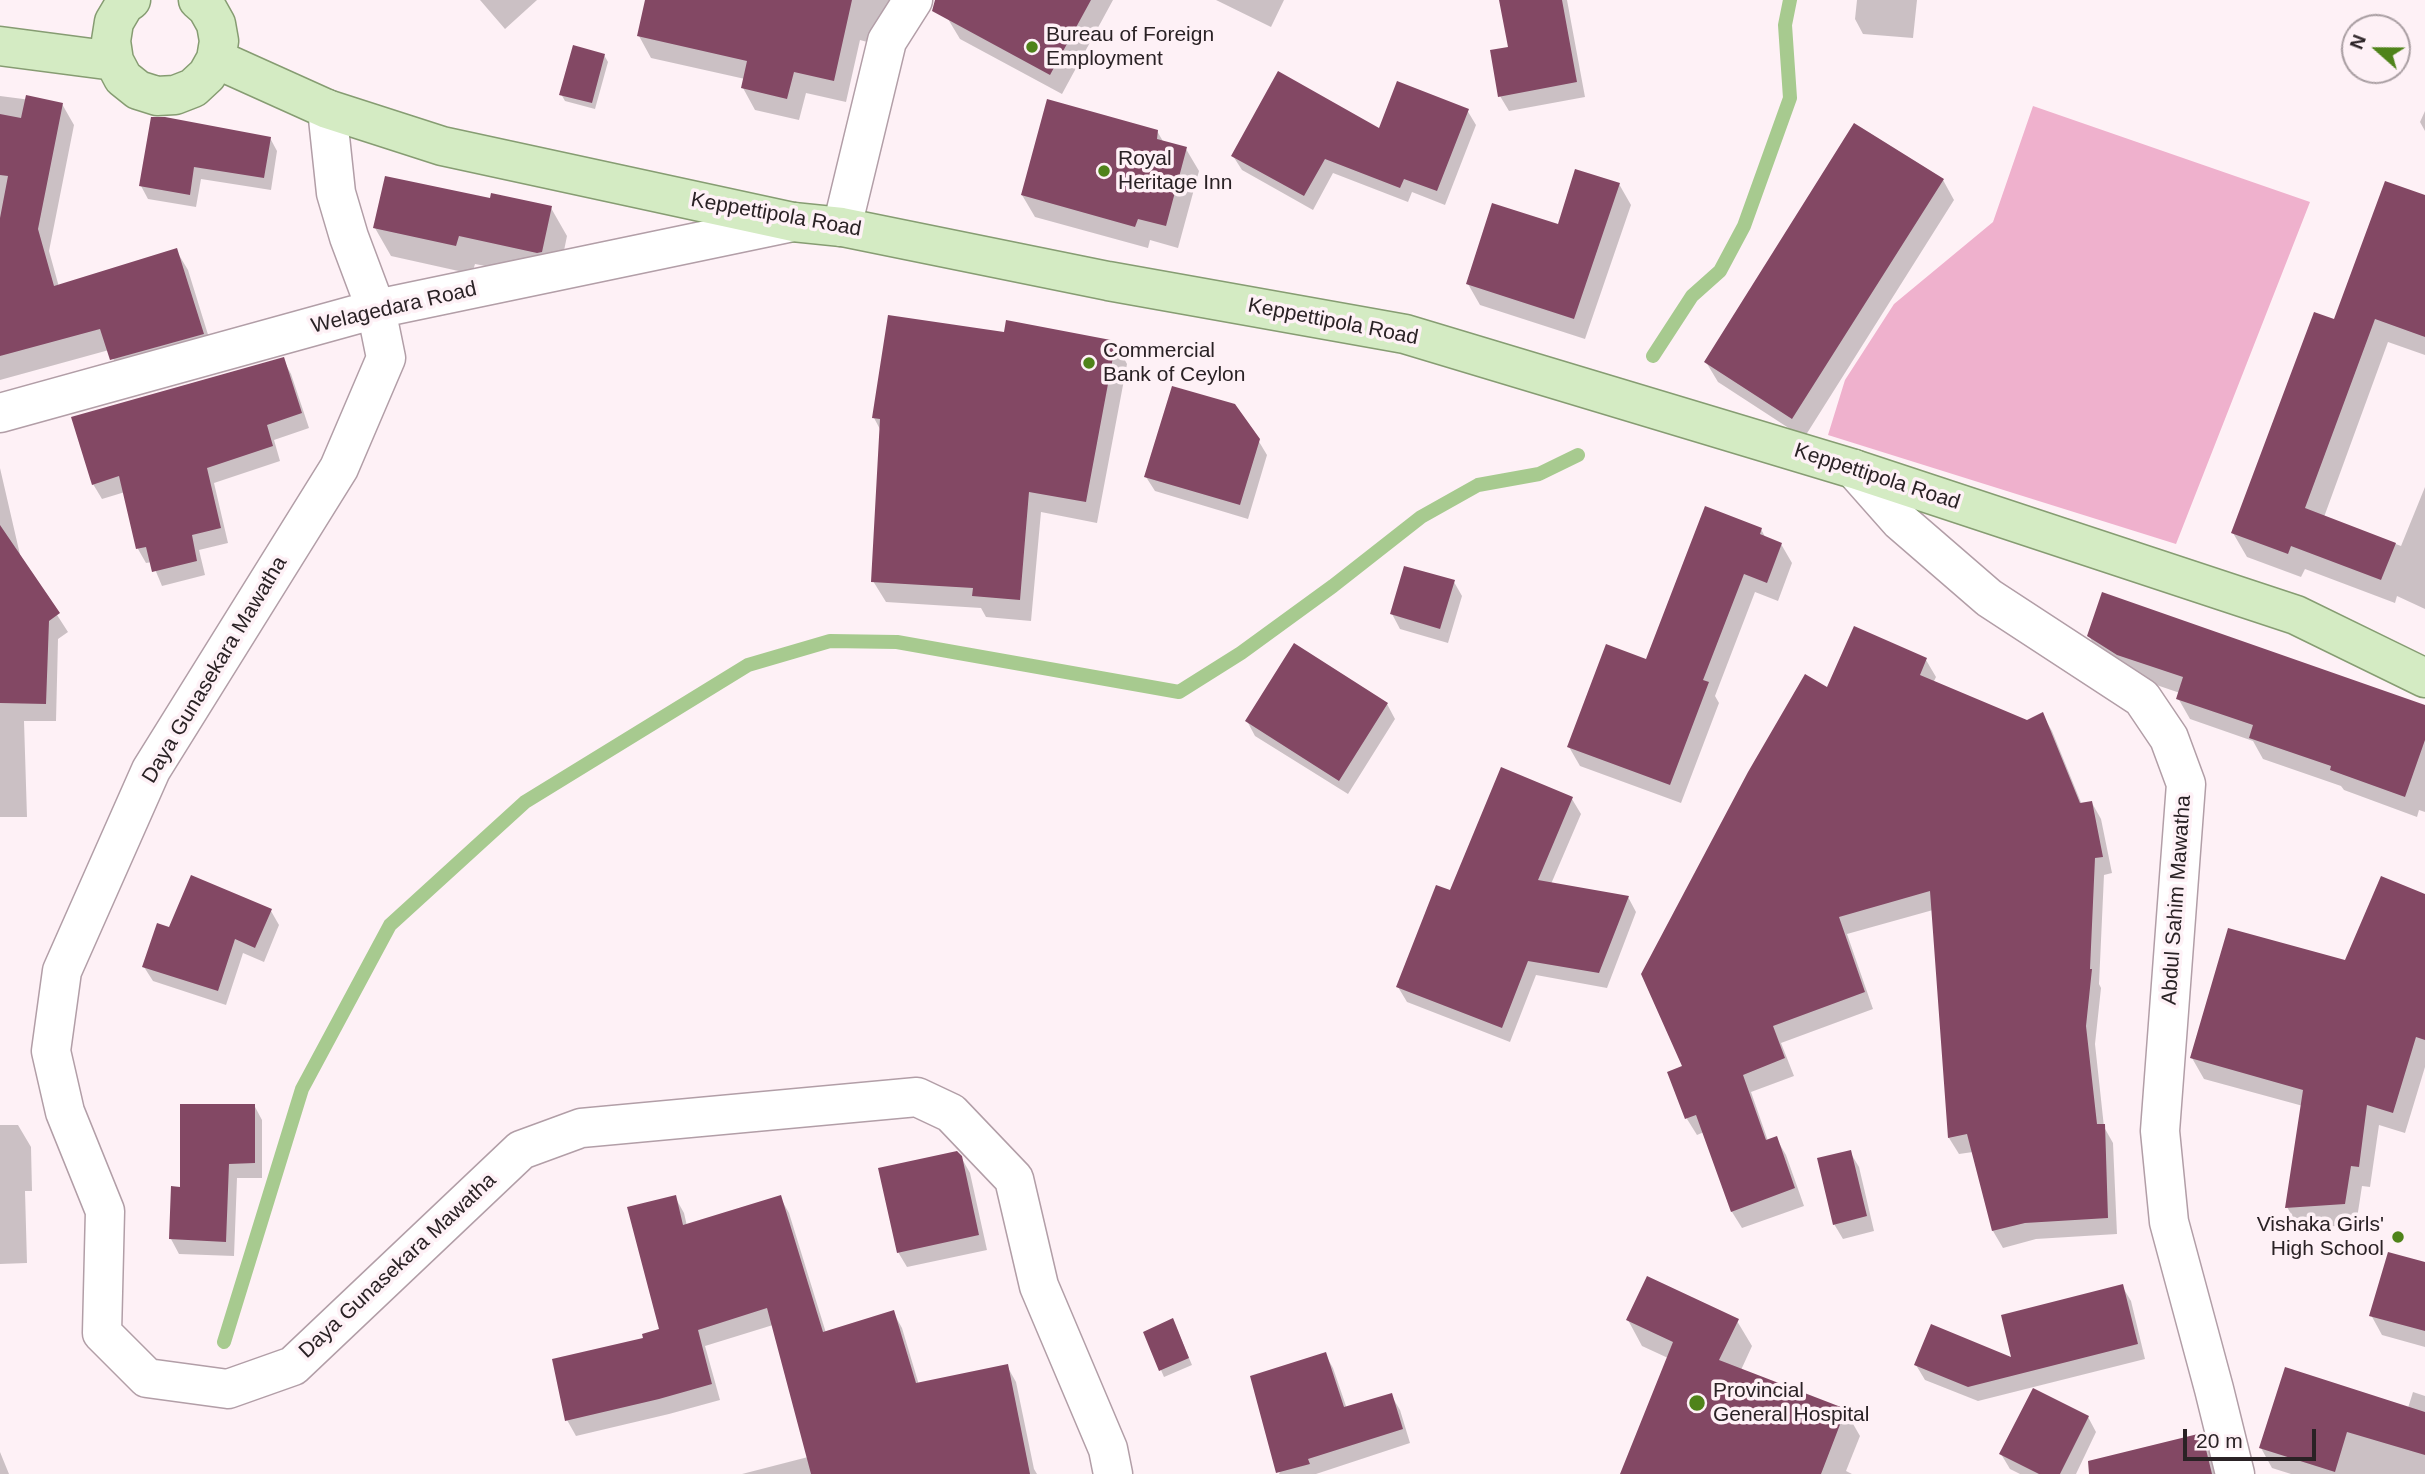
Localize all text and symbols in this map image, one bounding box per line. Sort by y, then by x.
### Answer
north arrow [2341,14,2411,84]
place label: Bureau of Foreign Employment [1046,22,1214,72]
text: N [2346,32,2370,52]
marker: Bureau of Foreign Employment [1024,39,1040,55]
place label: Royal Heritage Inn [1118,146,1232,196]
marker: Royal Heritage Inn [1096,163,1112,179]
street label: Keppettipola Road [689,188,863,242]
street label: Welagedara Road [309,277,479,339]
street label: Keppettipola Road [1246,293,1420,351]
place label: Commercial Bank of Ceylon [1103,338,1245,388]
marker: Commercial Bank of Ceylon [1081,355,1097,371]
street label: Keppettipola Road [1791,438,1963,516]
street label: Daya Gunasekara Mawatha [137,552,293,788]
street label: Abdul Sahim Mawatha [2157,794,2197,1006]
street label: Daya Gunasekara Mawatha [294,1168,502,1364]
place label: Vishaka Girls' High School [2257,1212,2384,1262]
marker: Vishaka Girls' High School [2390,1229,2406,1245]
place label: Provincial General Hospital [1713,1378,1869,1428]
marker: Provincial General Hospital [1687,1393,1707,1413]
scale bar [2187,1414,2320,1458]
text: 20 m [2196,1429,2243,1452]

